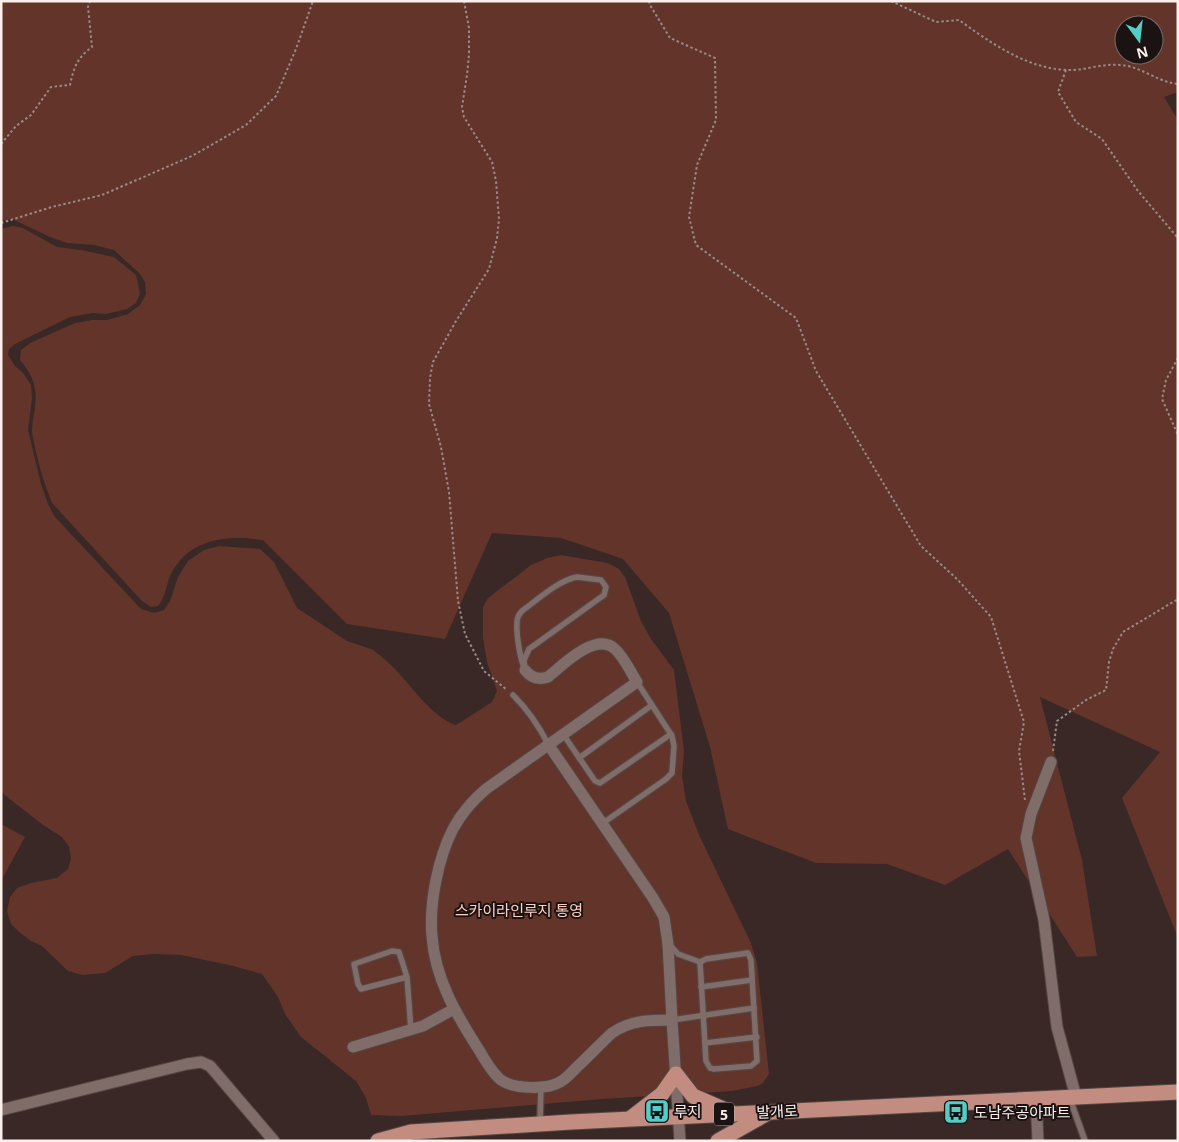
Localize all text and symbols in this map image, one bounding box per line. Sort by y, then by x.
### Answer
north arrow [1114,15,1164,65]
text: N [1135,42,1150,64]
park label: 스카이라인루지 통영 [455,900,583,920]
bus stop icon: 루지 [644,1098,670,1124]
bus stop icon: 도남주공아파트 [943,1099,969,1125]
street label: 발개로 [756,1100,798,1122]
place label: 루지 [674,1101,702,1121]
road number: 5 [714,1102,734,1126]
place label: 도남주공아파트 [974,1102,1071,1122]

